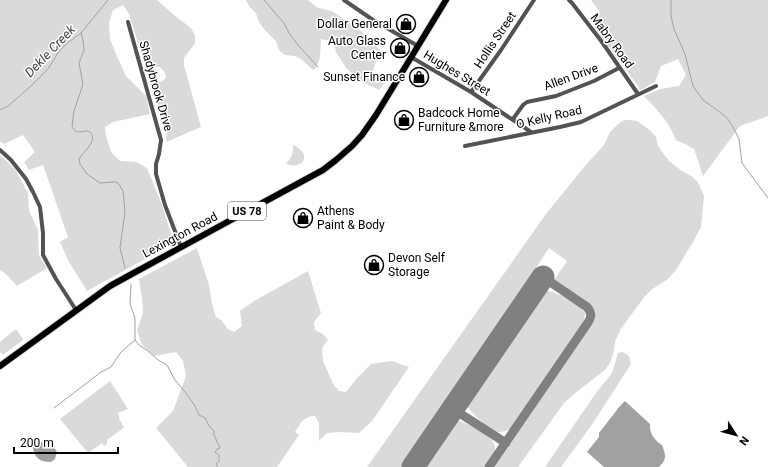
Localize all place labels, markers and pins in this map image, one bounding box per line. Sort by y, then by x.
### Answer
shop icon: Dollar General [395,13,417,35]
place label: Dollar General [317,17,392,31]
place label: Auto Glass Center [328,34,386,62]
shop icon: Auto Glass Center [389,37,411,59]
shop icon: Sunset Finance [408,66,430,88]
place label: Sunset Finance [323,70,405,84]
place label: Badcock Home Furniture &more [418,106,504,134]
shop icon: Badcock Home Furniture &more [393,109,415,131]
place label: Athens Paint & Body [317,204,385,232]
shop icon: Athens Paint & Body [292,207,314,229]
place label: Devon Self Storage [388,251,446,279]
shop icon: Devon Self Storage [363,254,385,276]

